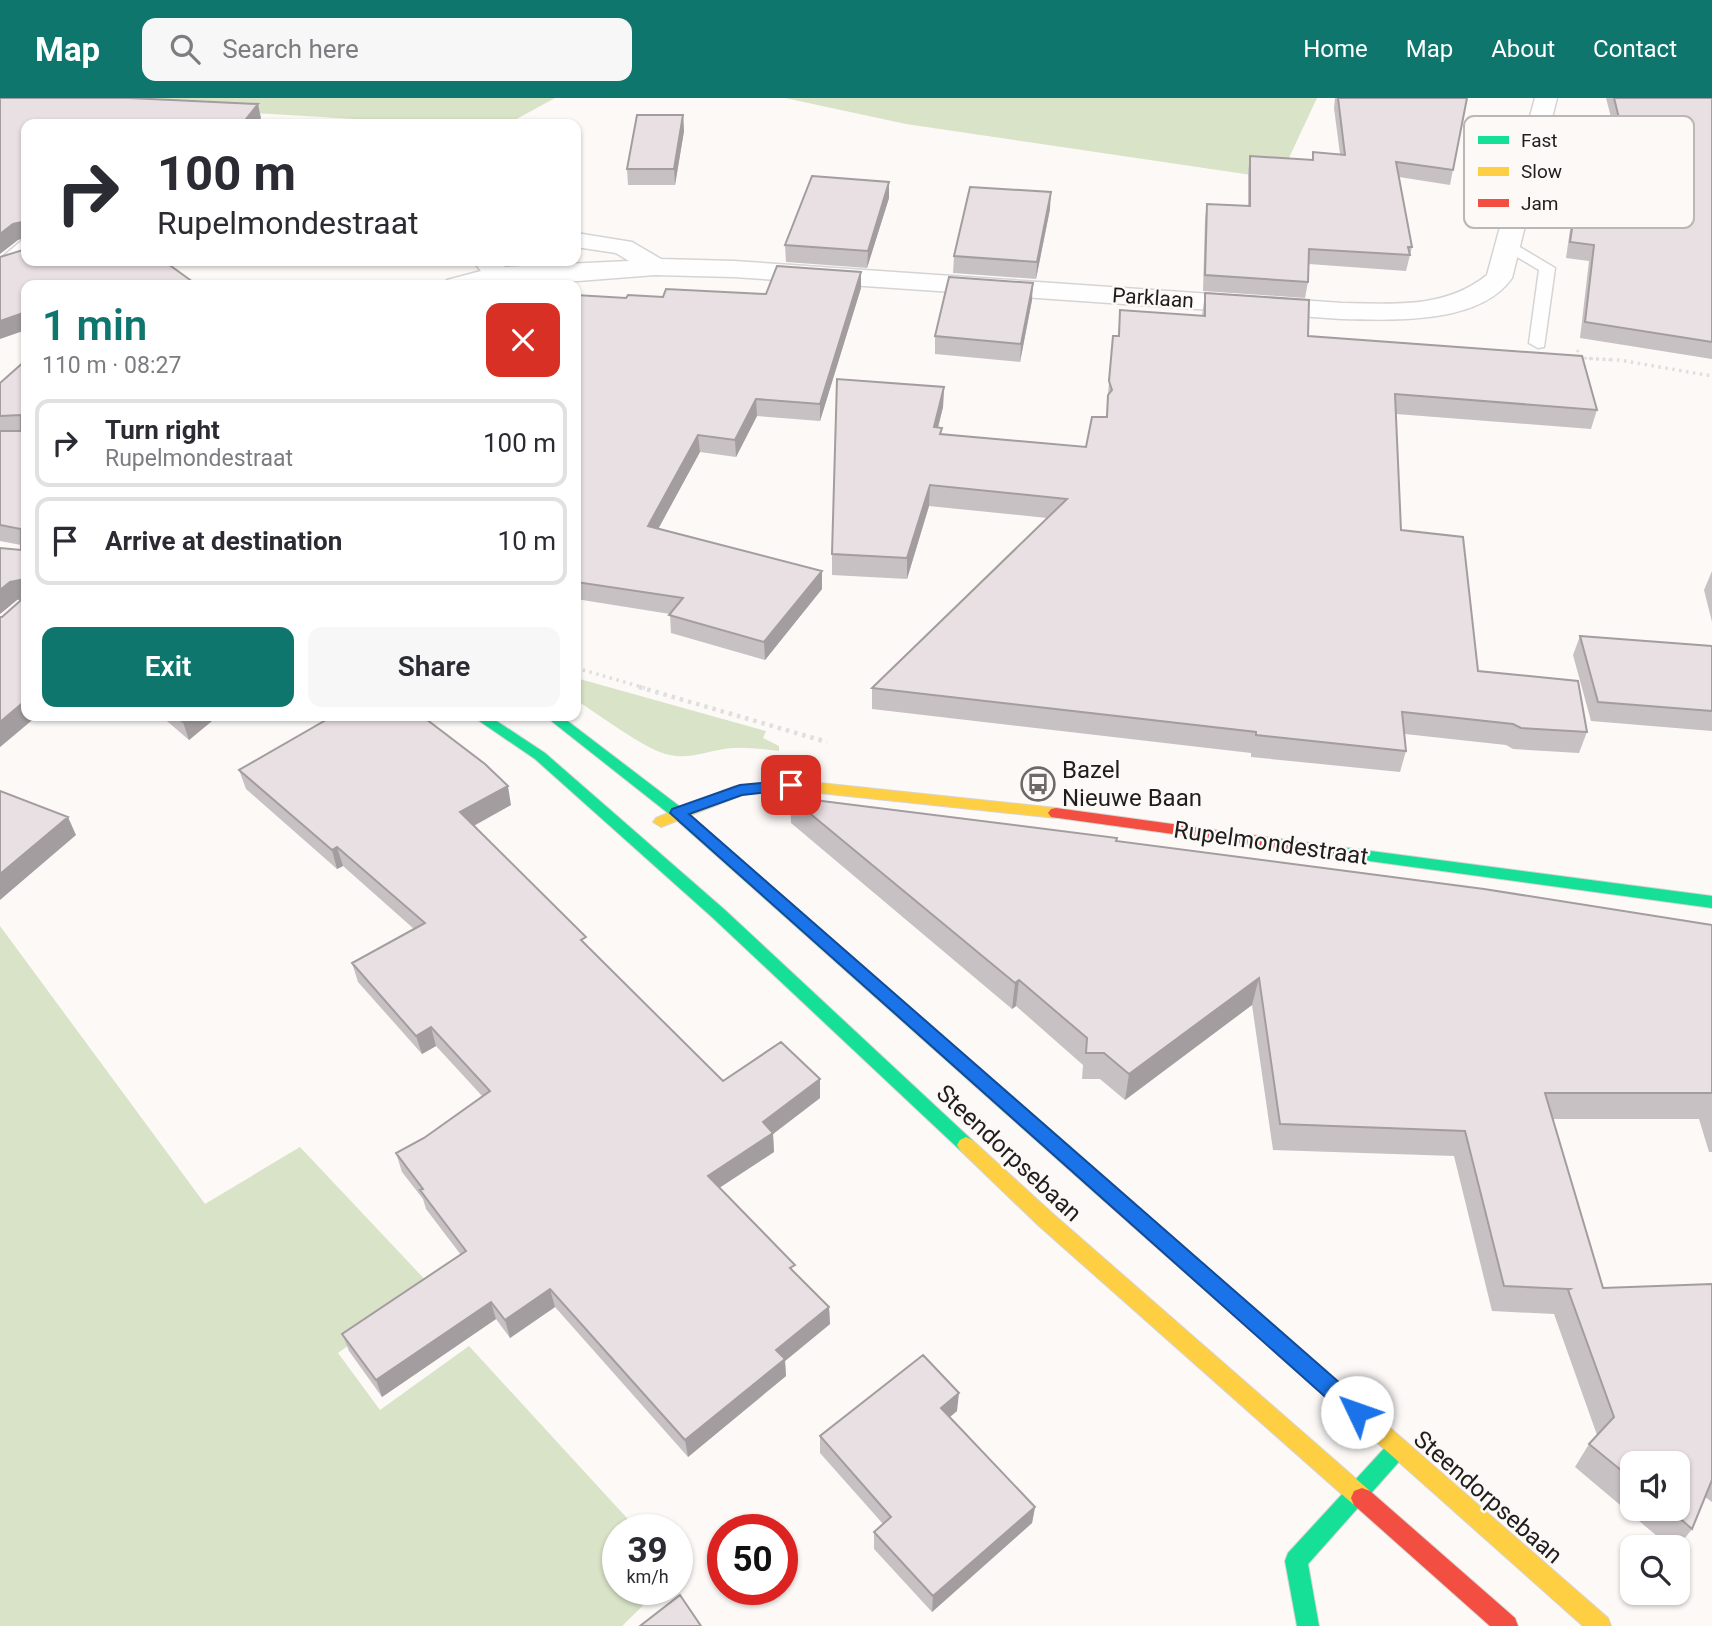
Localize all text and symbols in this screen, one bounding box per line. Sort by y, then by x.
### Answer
search box [142,18,632,81]
text: Map [35,30,100,69]
icon: search [166,30,204,68]
text: Search here [222,34,359,64]
text: Home [1303,35,1368,63]
text: Map [1406,35,1453,63]
text: About [1491,35,1555,63]
text: Contact [1593,35,1677,63]
legend [1464,116,1694,228]
text: Fast [1521,129,1558,152]
text: 100 m [157,145,296,202]
icon: right [42,147,133,238]
text: Slow [1521,160,1562,183]
text: Jam [1521,192,1558,215]
text: Rupelmondestraat [157,204,419,242]
street label: Parklaan [1111,283,1195,313]
text: 1 min [42,301,147,350]
button: close [486,303,560,377]
text: 110 m · 08:27 [42,352,181,379]
text: Turn right [105,415,220,445]
icon: right [46,424,84,462]
text: 100 m [483,428,556,458]
text: Rupelmondestraat [105,445,293,472]
icon: arrive [46,522,84,560]
text: Arrive at destination [105,526,342,556]
text: 10 m [498,526,556,556]
button: Exit [42,627,294,707]
button: Share [308,627,560,707]
pin [761,755,821,815]
place label: Bazel Nieuwe Baan [1062,756,1202,812]
bus stop icon: Bazel Nieuwe Baan [1019,765,1057,803]
icon: arrive [772,766,810,804]
street label: Rupelmondestraat [1172,815,1370,871]
street label: Steendorpsebaan [931,1079,1087,1227]
position arrow [1320,1375,1394,1449]
street label: Steendorpsebaan [1408,1425,1568,1569]
map controls [1620,1451,1690,1605]
button: sound [1620,1451,1690,1521]
speed limit sign: 50 [707,1514,798,1605]
text: 39 [627,1530,668,1571]
button: search [1620,1535,1690,1605]
text: km/h [626,1566,669,1587]

